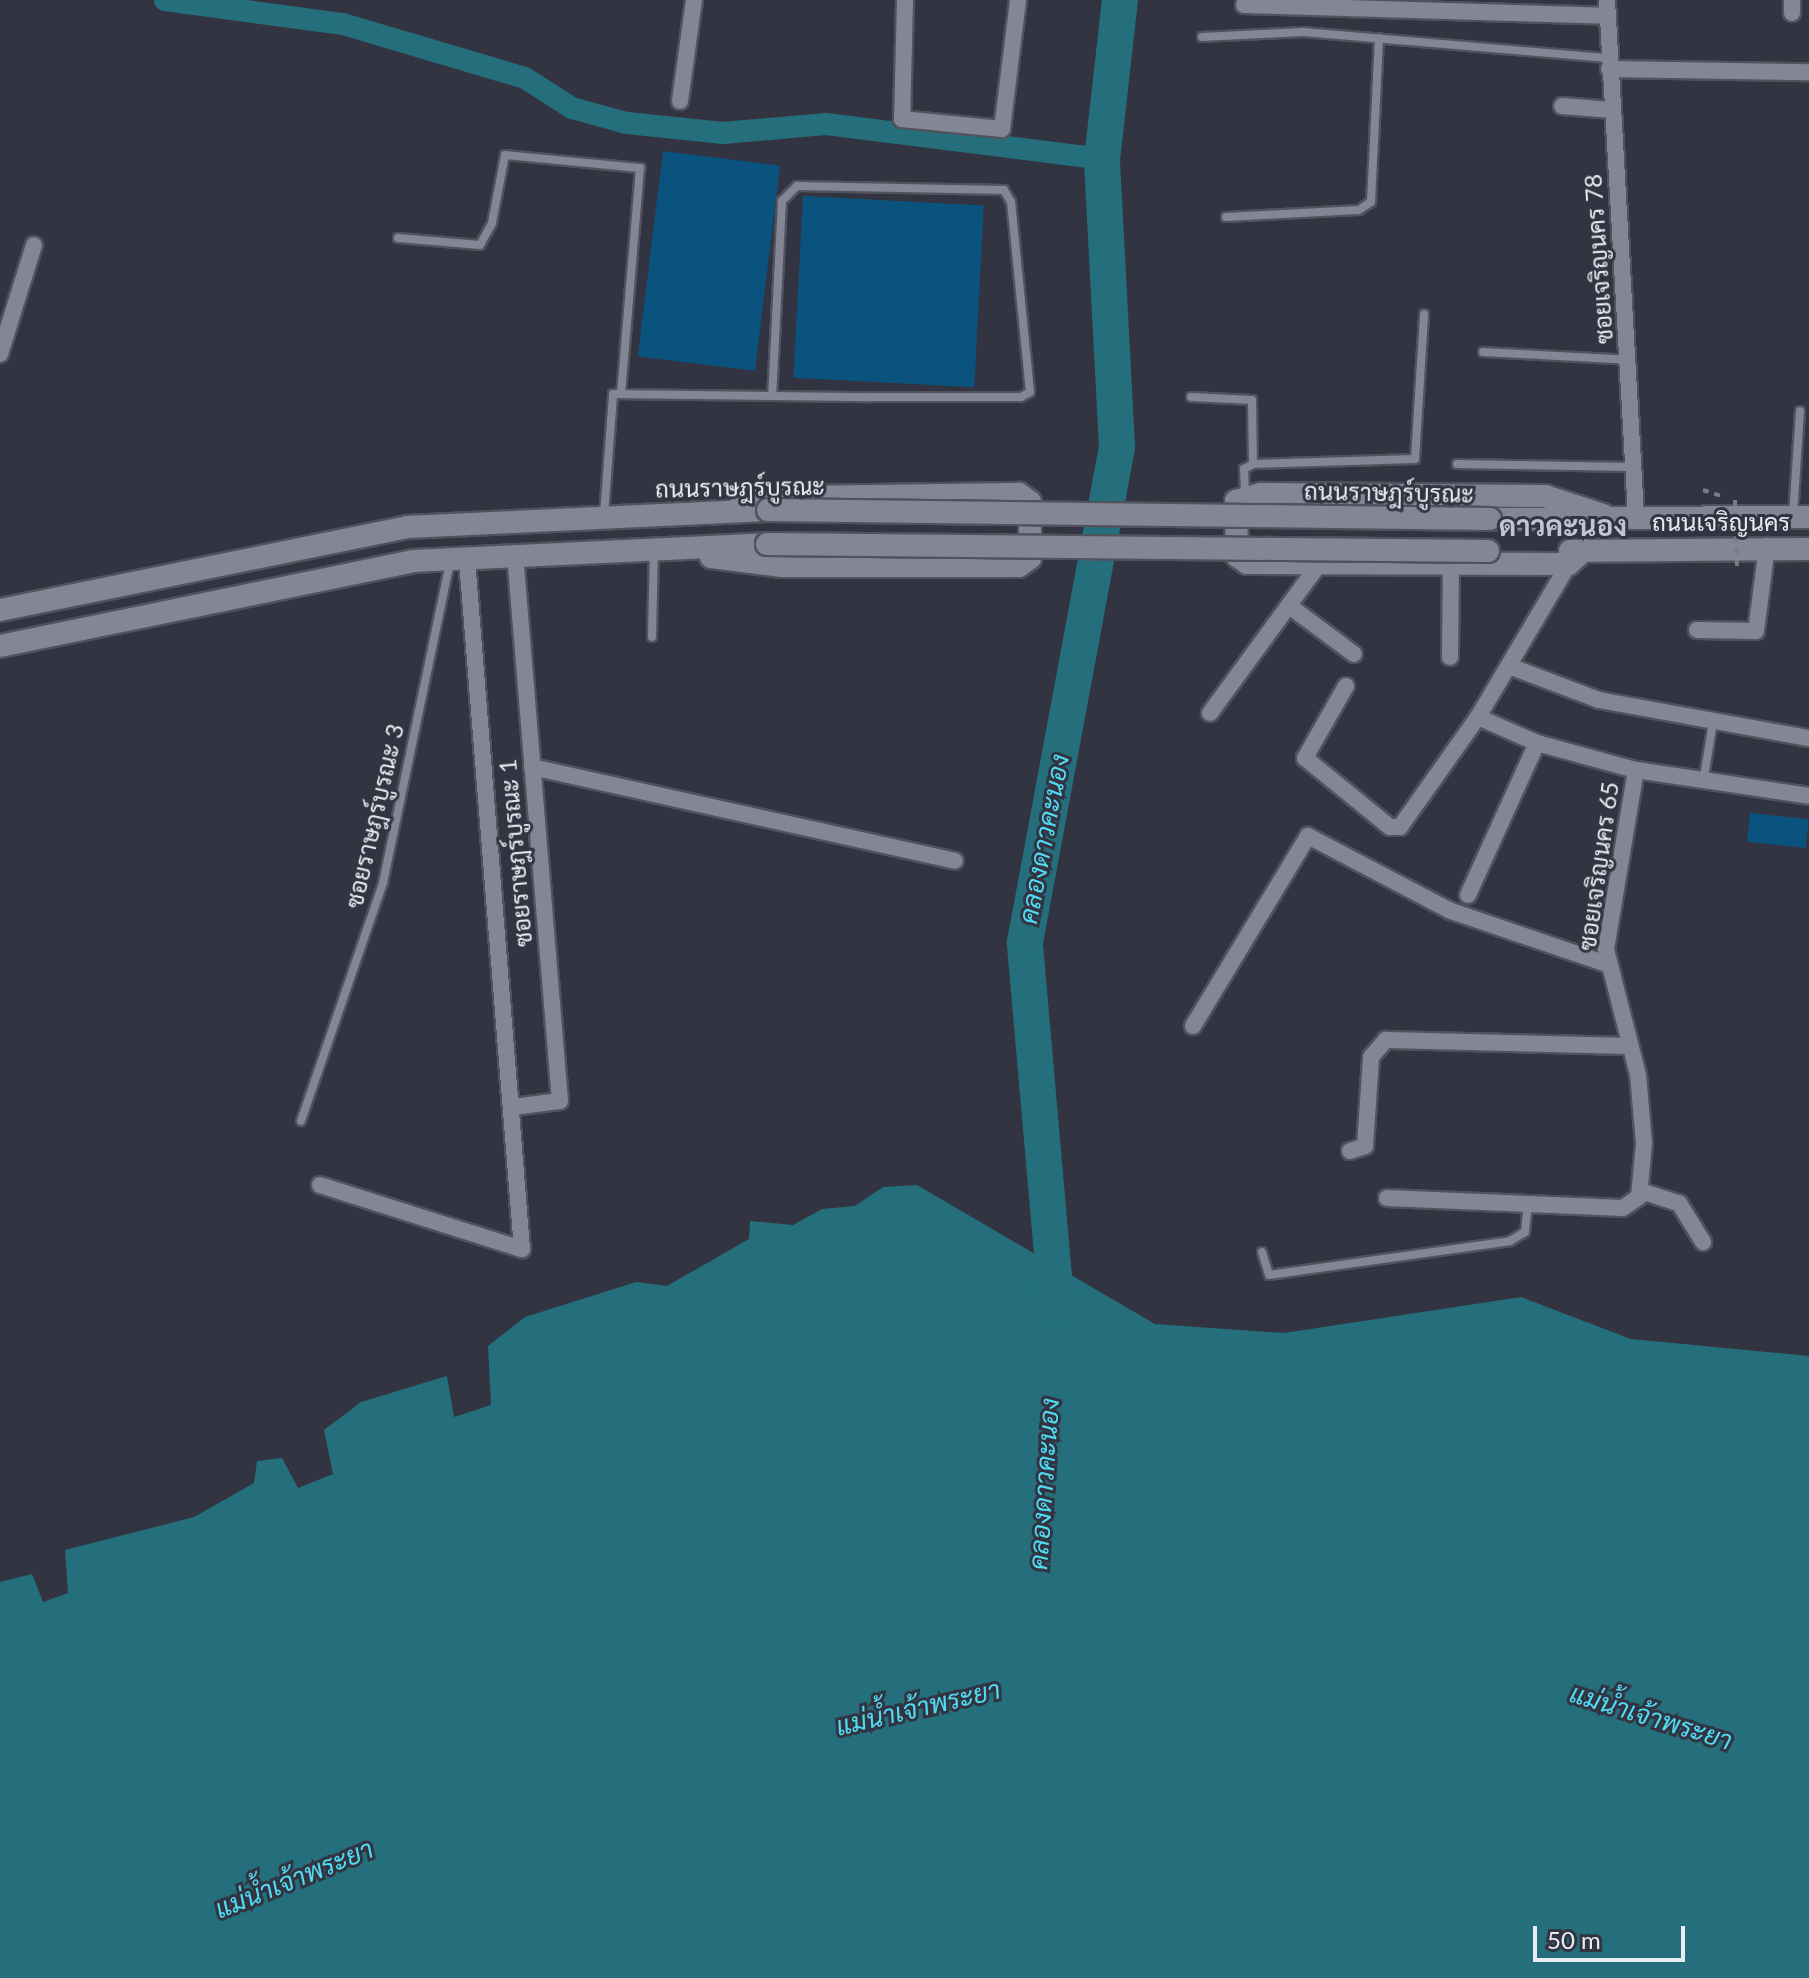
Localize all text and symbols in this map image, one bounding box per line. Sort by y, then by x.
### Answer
street label: ซอยเจริญนคร 78 [1578,173,1618,345]
street label: ถนนราษฎร์บูรณะ [655,471,825,503]
street label: ถนนราษฎร์บูรณะ [1304,476,1474,508]
district label: ดาวคะนอง [1499,508,1627,542]
street label: ถนนเจริญนคร [1652,508,1790,536]
street label: ซอยราษฎร์บูรณะ 3 [339,721,409,911]
water label: คลองดาวคะนอง [1012,751,1076,927]
street label: ซอยราษฎร์บูรณะ 1 [492,758,538,948]
street label: ซอยเจริญนคร 65 [1572,780,1624,952]
water label: คลองดาวคะนอง [1022,1397,1066,1571]
water label: แม่น้ำเจ้าพระยา [833,1674,1003,1742]
water label: แม่น้ำเจ้าพระยา [1566,1678,1736,1756]
water label: แม่น้ำเจ้าพระยา [210,1833,378,1925]
scale bar [1537,1910,1689,1960]
text: 50 m [1547,1925,1601,1954]

